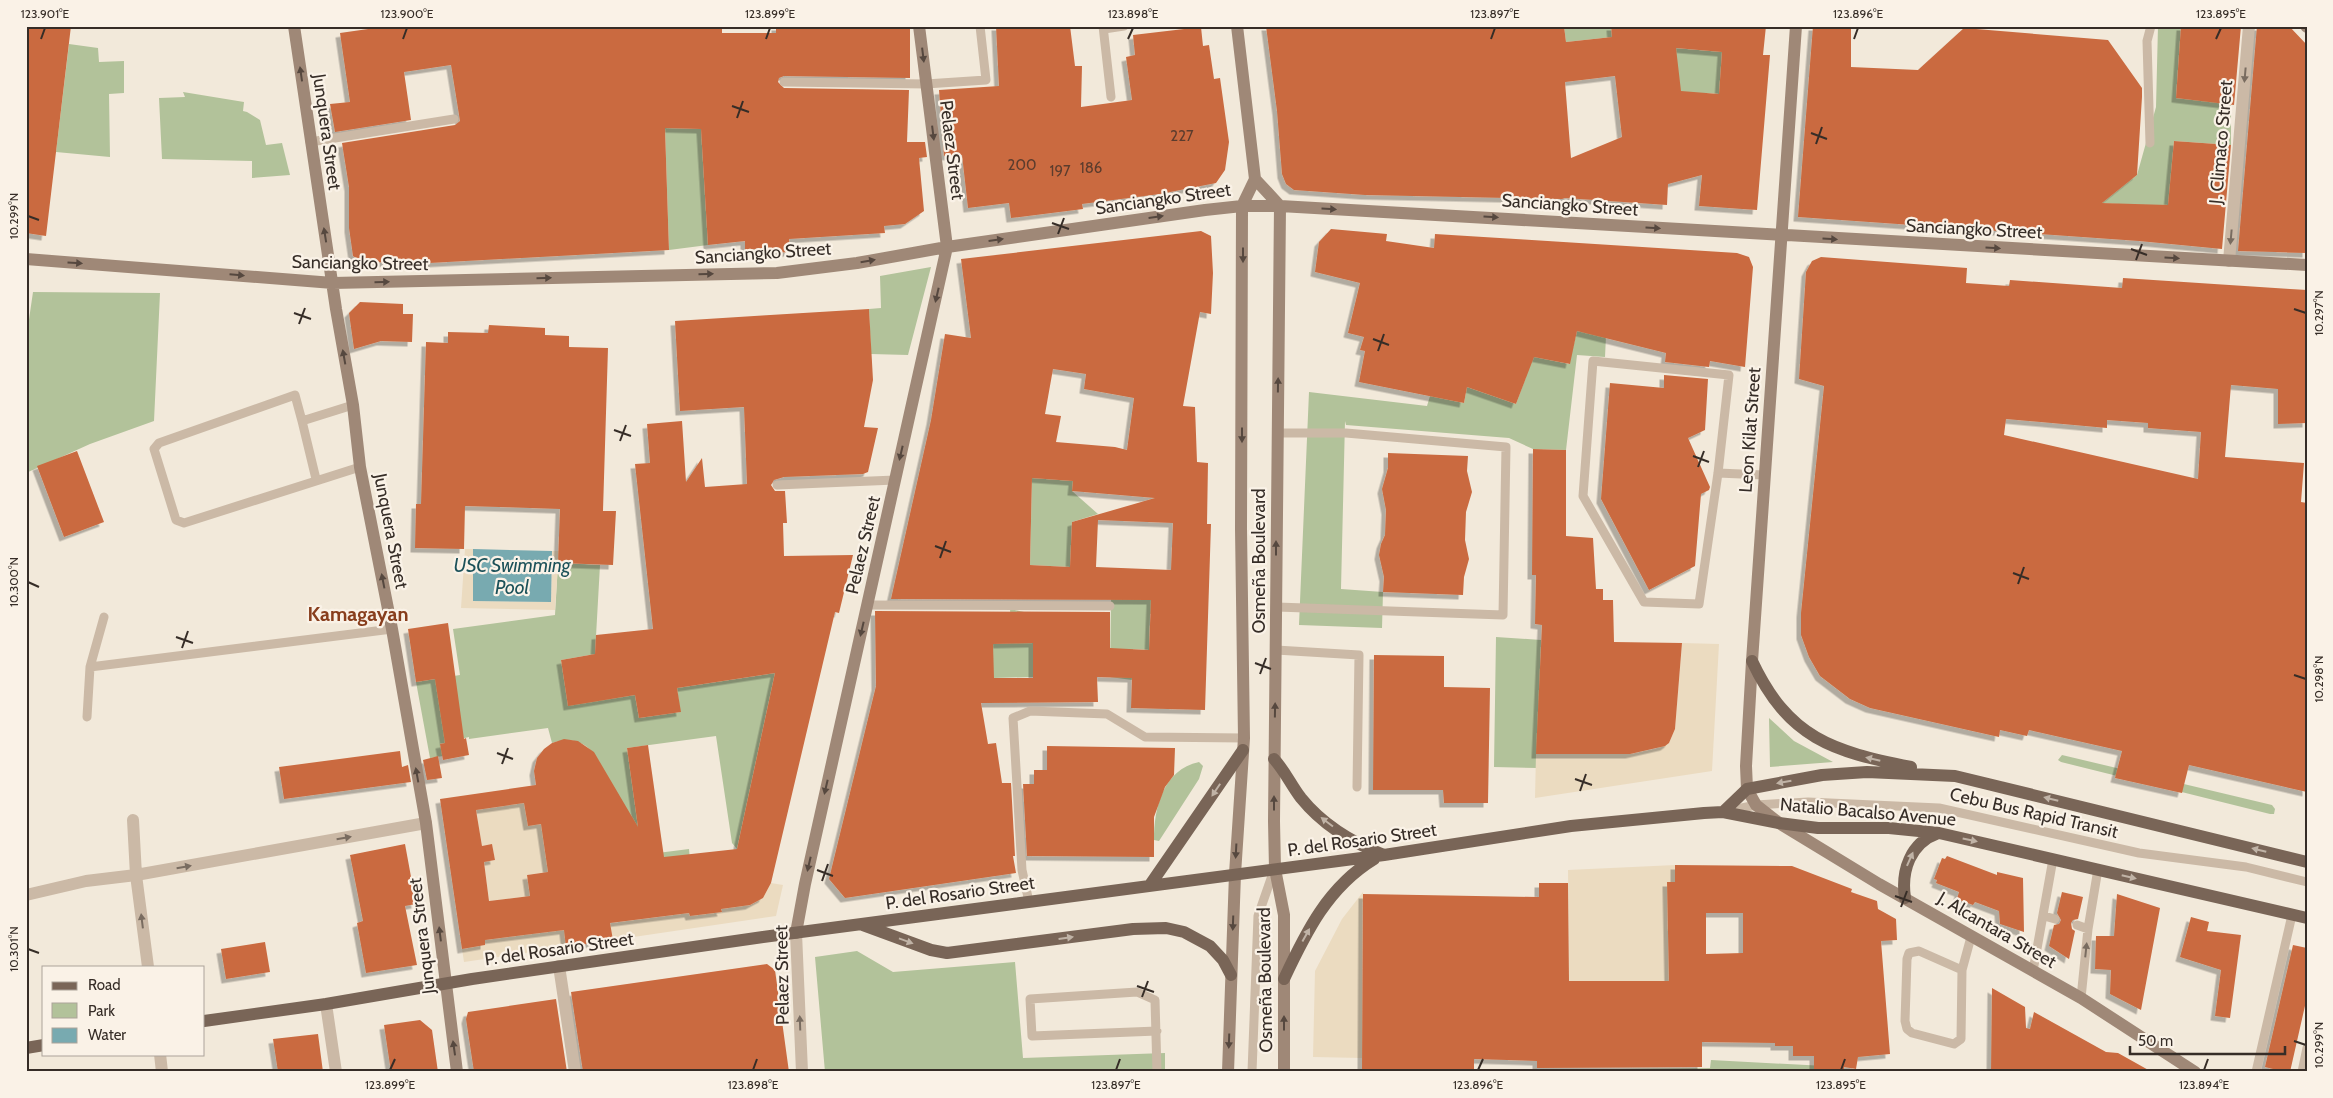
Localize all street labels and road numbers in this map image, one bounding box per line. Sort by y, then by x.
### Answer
street label: Junquera Street [308,72,346,192]
street label: J. Climaco Street [2205,79,2237,206]
street label: Pelaez Street [935,99,969,201]
street label: Sanciangko Street [1094,179,1232,219]
street label: Sanciangko Street [1501,189,1639,221]
street label: Sanciangko Street [1905,214,2043,244]
street label: Sanciangko Street [694,237,832,269]
street label: Sanciangko Street [291,251,429,275]
street label: Leon Kilat Street [1735,367,1765,493]
street label: Junquera Street [369,470,413,591]
street label: Osmeña Boulevard [1248,488,1270,634]
street label: Pelaez Street [841,494,885,596]
street label: Cebu Bus Rapid Transit [1948,783,2120,843]
street label: Natalio Bacalso Avenue [1779,793,1957,831]
street label: P. del Rosario Street [1286,819,1438,861]
street label: P. del Rosario Street [884,872,1036,914]
street label: Junquera Street [404,877,440,996]
street label: J. Alcantara Street [1933,887,2060,973]
street label: Osmeña Boulevard [1253,907,1277,1053]
street label: Pelaez Street [770,925,794,1025]
street label: P. del Rosario Street [483,928,635,970]

